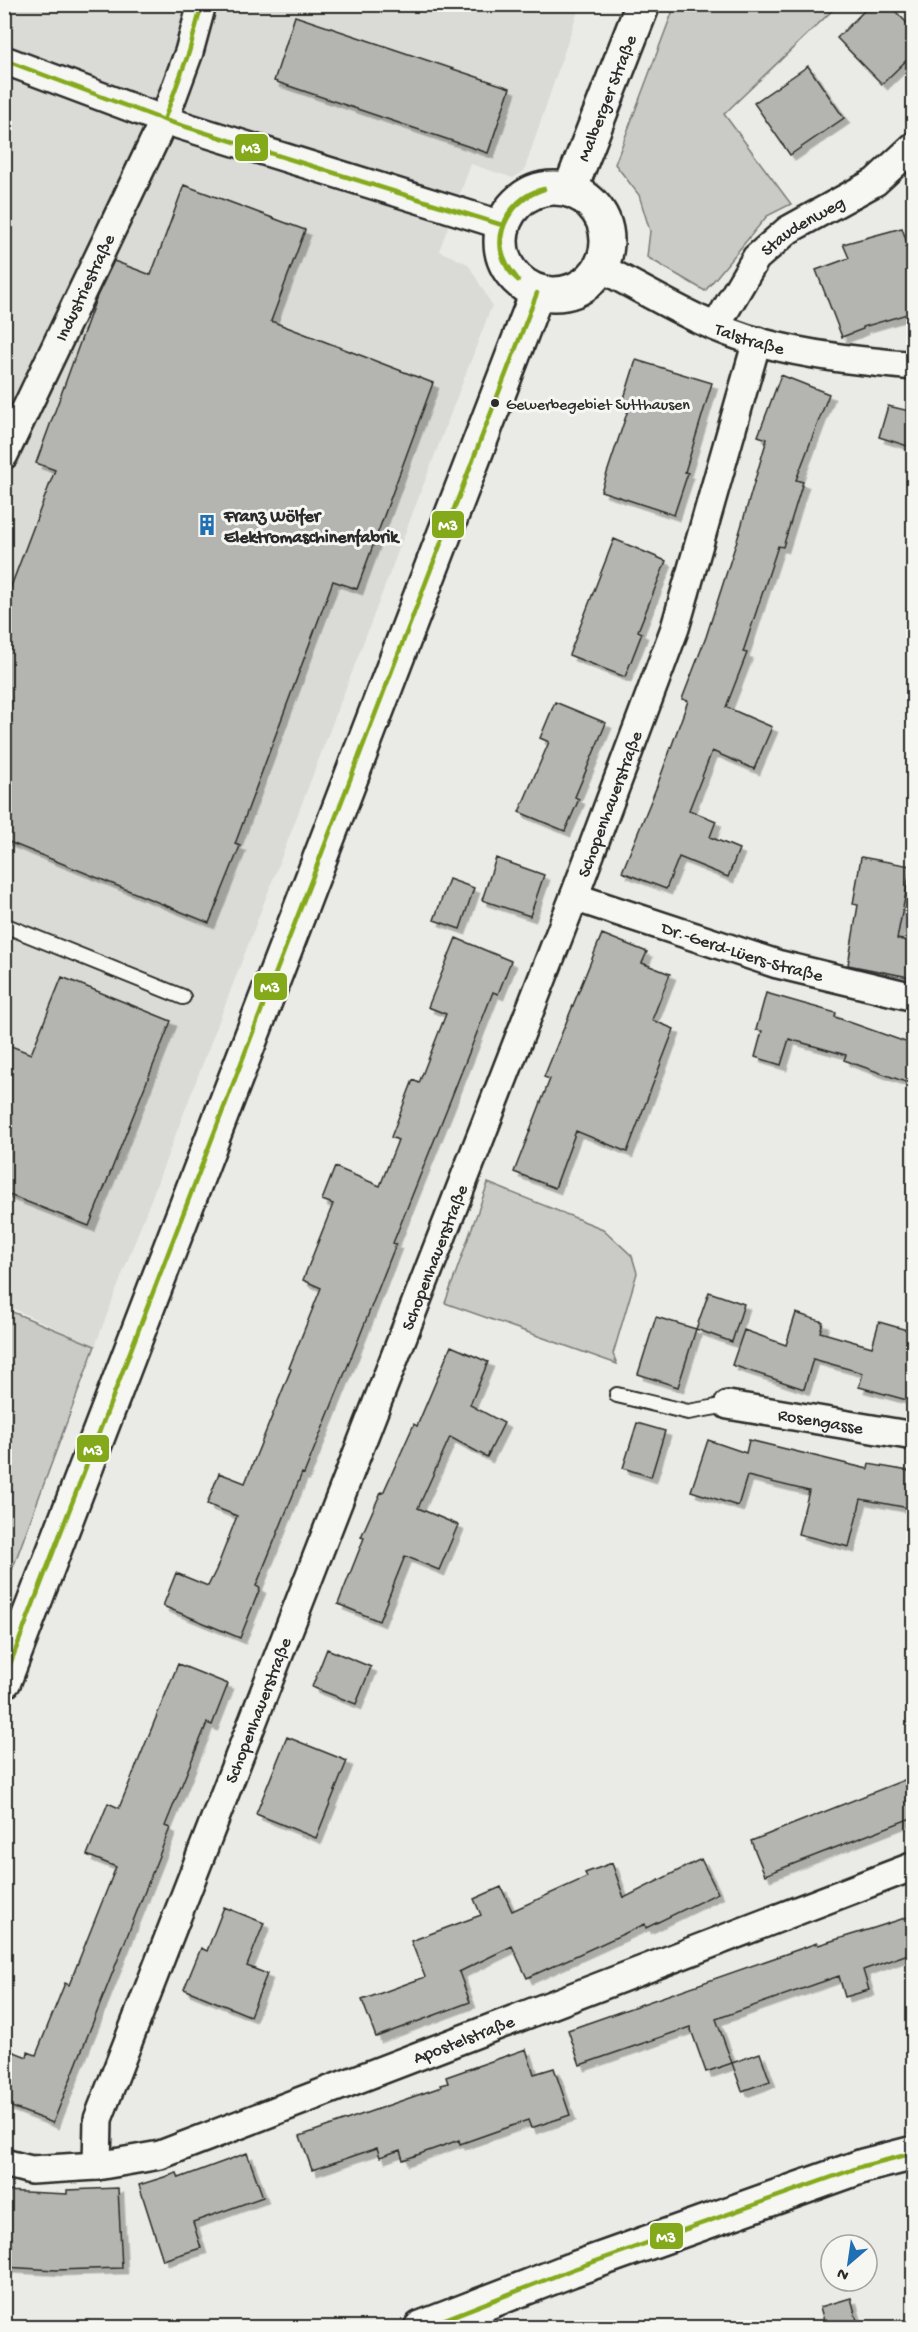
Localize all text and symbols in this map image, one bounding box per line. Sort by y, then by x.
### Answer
street label: Malberger Straße [574,32,643,165]
line badge: M3 [234,133,269,162]
text: M3 [241,141,261,160]
street label: Staudenweg [758,193,849,262]
street label: Industriestraße [52,231,121,345]
street label: Talstraße [710,319,787,361]
marker: Gewerbegebiet Sutthausen [489,397,501,409]
place label: Gewerbegebiet Sutthausen [506,397,690,416]
place label: Franz Wölfer Elektromaschinenfabrik [223,507,400,549]
line badge: M3 [431,510,465,539]
building icon: Franz Wölfer Elektromaschinenfabrik [195,513,219,537]
text: M3 [438,518,458,537]
street label: Schopenhauerstraße [574,728,649,881]
street label: Dr.-Gerd-Lüers-Straße [657,918,825,988]
line badge: M3 [253,972,288,1001]
text: M3 [260,980,280,999]
street label: Schopenhauerstraße [398,1181,474,1334]
street label: Rosengasse [776,1405,865,1440]
line badge: M3 [76,1434,110,1463]
text: M3 [83,1443,103,1462]
street label: Schopenhauerstraße [222,1634,298,1787]
street label: Apostelstraße [411,2012,519,2070]
line badge: M3 [649,2222,684,2250]
text: M3 [656,2230,676,2249]
north arrow [819,2233,879,2293]
text: N [834,2262,853,2284]

